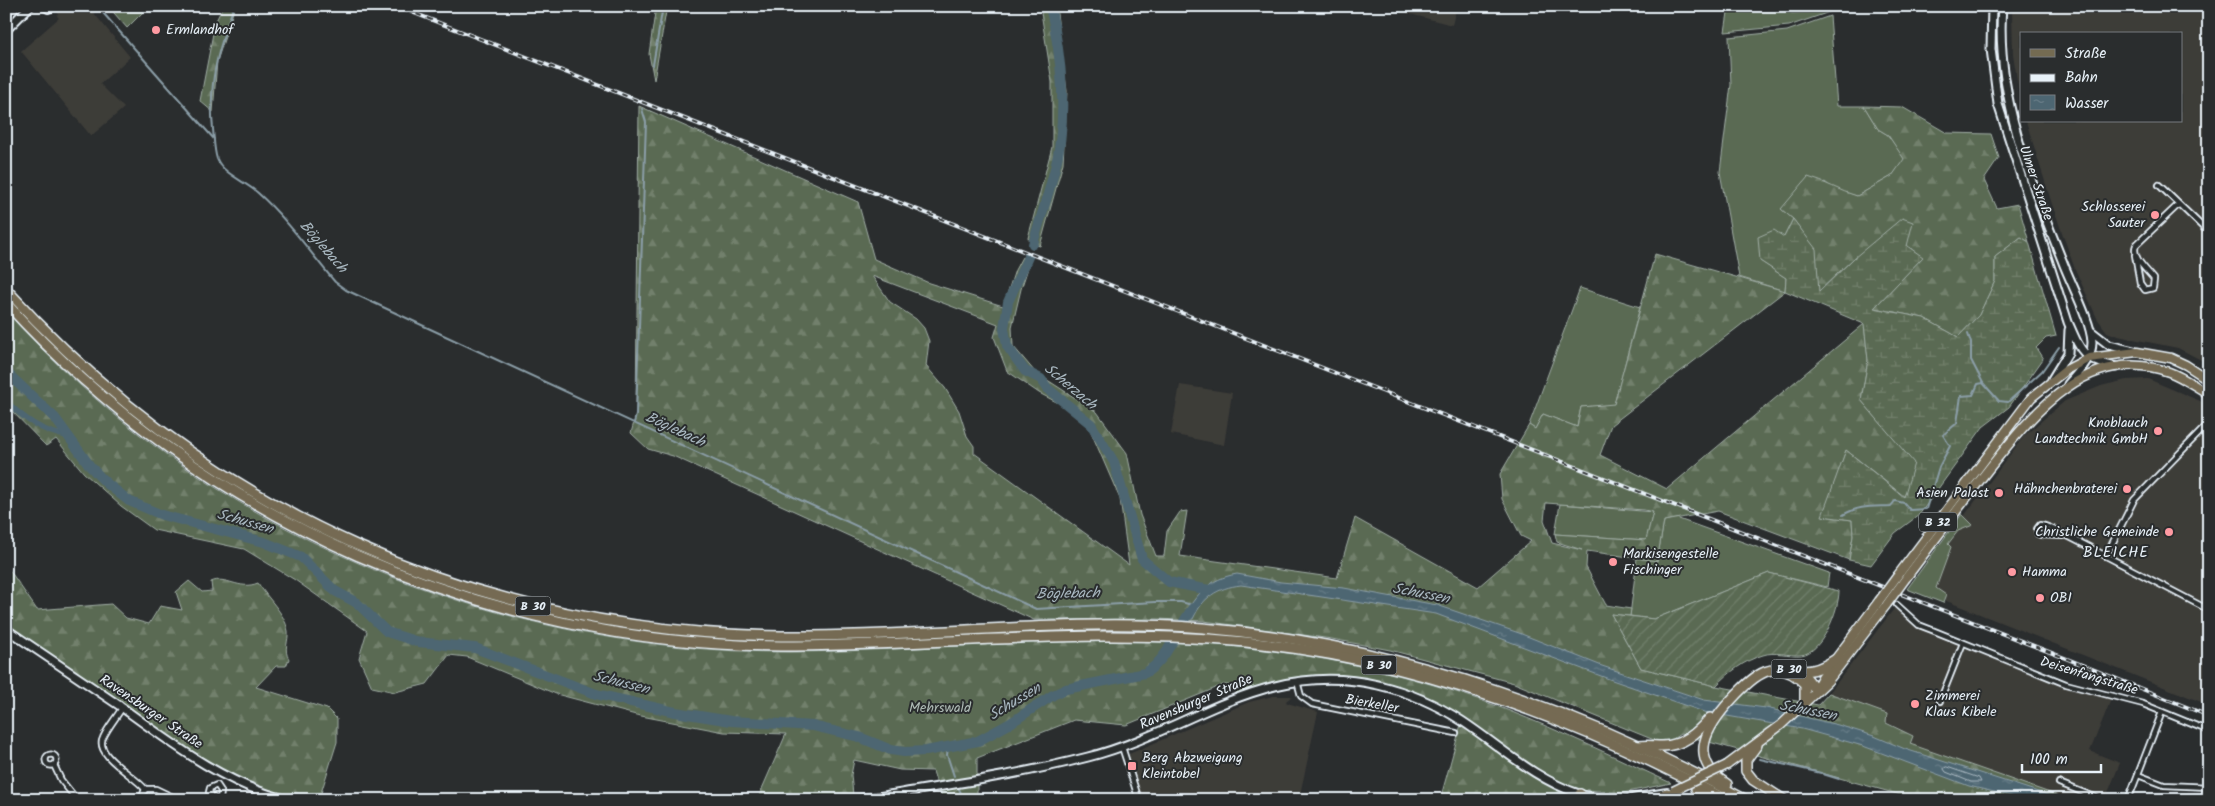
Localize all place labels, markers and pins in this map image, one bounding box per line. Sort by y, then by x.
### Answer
place label: Ermlandhof [166,19,235,41]
marker: Ermlandhof [150,24,162,36]
place label: Schlosserei Sauter [2082,196,2146,234]
marker: Schlosserei Sauter [2149,209,2161,221]
place label: Knoblauch Landtechnik GmbH [2034,412,2148,450]
marker: Knoblauch Landtechnik GmbH [2152,425,2164,437]
place label: Hähnchenbraterei [2014,478,2118,500]
place label: Asien Palast [1916,482,1990,504]
marker: Hähnchenbraterei [2121,483,2133,495]
marker: Asien Palast [1993,487,2005,499]
place label: Christliche Gemeinde [2035,521,2160,543]
marker: Christliche Gemeinde [2163,526,2175,538]
place label: Markisengestelle Fischinger [1623,543,1719,581]
marker: Markisengestelle Fischinger [1607,556,1619,568]
place label: Hamma [2022,561,2067,583]
marker: Hamma [2006,566,2018,578]
place label: OBI [2050,587,2072,609]
marker: OBI [2034,592,2046,604]
place label: Zimmerei Klaus Kibele [1925,685,1997,723]
marker: Zimmerei Klaus Kibele [1909,698,1921,710]
place label: Berg Abzweigung Kleintobel [1142,747,1243,785]
marker: Berg Abzweigung Kleintobel [1126,760,1138,772]

